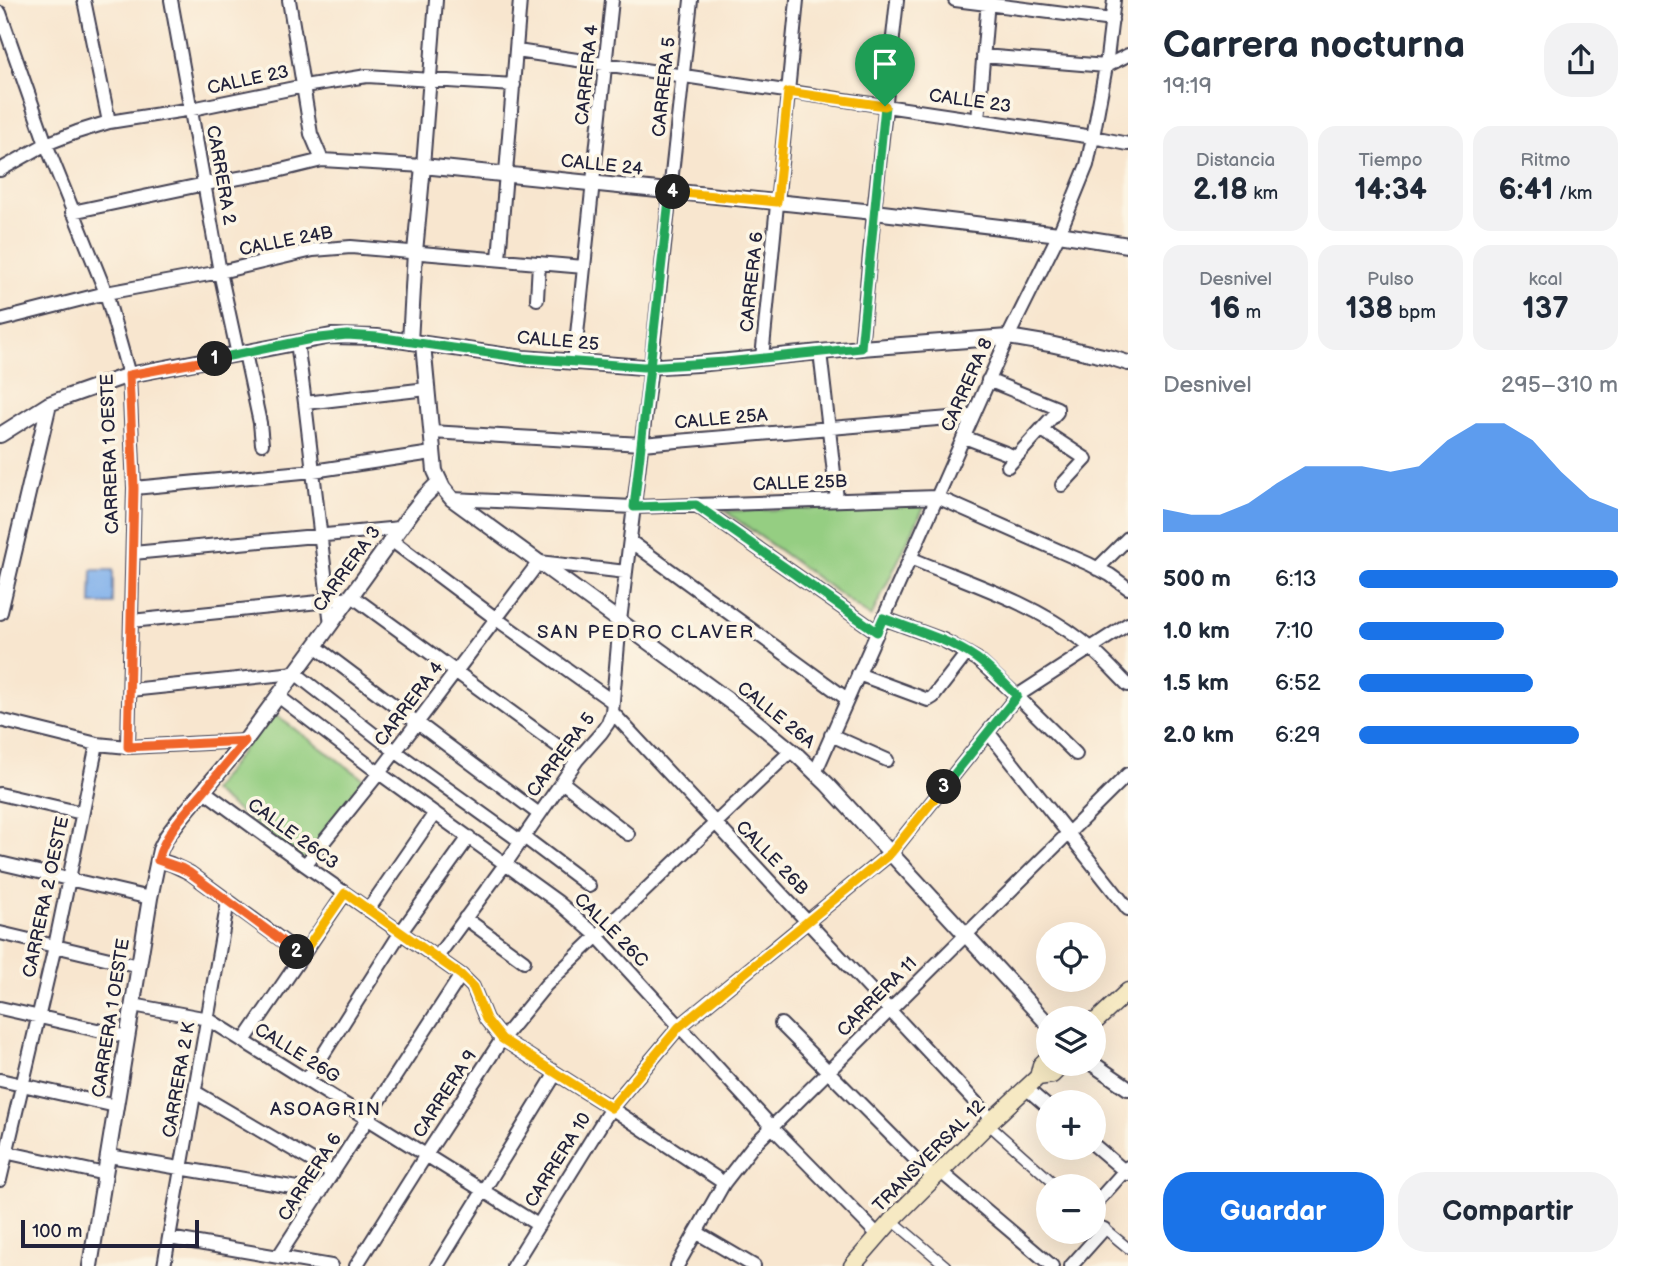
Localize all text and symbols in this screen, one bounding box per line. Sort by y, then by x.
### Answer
text: Carrera nocturna [1163,23,1465,68]
button: share [1544,23,1618,97]
street label: CARRERA 4 [571,24,603,126]
pin [855,34,915,106]
street label: CARRERA 5 [648,36,680,138]
icon: arrive [866,45,904,83]
street label: CALLE 23 [205,61,291,99]
text: 19:19 [1163,72,1212,100]
street label: CALLE 23 [928,85,1012,117]
street label: CARRERA 2 [202,124,240,227]
text: Distancia [1196,149,1275,172]
text: Tiempo [1359,149,1422,172]
text: Ritmo [1520,149,1571,172]
street label: CALLE 24 [560,150,644,180]
text: 2.18 [1193,172,1248,208]
text: 14:34 [1354,172,1427,208]
text: 6:41 [1499,172,1554,208]
pin: 4 [656,174,690,210]
text: 4 [667,180,678,203]
text: km [1248,182,1278,205]
text: /km [1554,182,1592,205]
street label: CALLE 24B [237,222,335,260]
street label: CARRERA 6 [736,231,768,333]
text: Desnivel [1199,268,1272,291]
text: Pulso [1367,268,1414,291]
text: kcal [1528,268,1563,291]
text: 16 [1210,291,1240,327]
text: 138 [1345,291,1393,327]
text: 137 [1522,291,1569,327]
text: m [1240,301,1261,324]
text: bpm [1393,301,1436,324]
street label: CALLE 25 [516,327,600,355]
street label: CARRERA 8 [937,335,997,435]
pin: 1 [198,342,232,376]
text: 1 [211,347,219,370]
text: Desnivel [1163,371,1252,399]
text: 295–310 m [1501,371,1618,399]
street label: CARRERA 1 OESTE [97,373,123,535]
street label: CALLE 25A [674,404,768,434]
street label: CALLE 25B [752,471,848,495]
street label: CARRERA 3 [309,522,385,616]
text: 500 m [1163,565,1231,593]
text: 6:13 [1275,565,1317,593]
text: 1.0 km [1163,617,1230,645]
text: 7:10 [1275,617,1313,645]
district label: SAN PEDRO CLAVER [537,621,755,644]
street label: CARRERA 4 [370,657,448,751]
text: 1.5 km [1163,669,1229,697]
text: 6:52 [1275,669,1320,697]
street label: CALLE 26A [733,677,819,753]
street label: CARRERA 5 [522,709,600,801]
text: 2.0 km [1163,721,1234,749]
text: 6:29 [1275,721,1321,749]
pin: 3 [926,770,962,804]
text: 3 [938,775,949,798]
street label: CALLE 26C3 [244,794,342,874]
street label: CARRERA 2 OESTE [19,814,73,979]
street label: CALLE 26B [731,816,813,900]
street label: CALLE 26C [570,889,652,971]
map controls [1036,922,1106,1244]
button: locate [1036,922,1106,992]
pin: 2 [280,934,314,970]
street label: CARRERA 1 OESTE [88,937,134,1099]
text: 2 [291,940,302,963]
street label: CARRERA 11 [833,953,921,1041]
button: layers [1036,1006,1106,1076]
street label: CALLE 26G [251,1019,343,1087]
street label: CARRERA 2 K [159,1020,200,1139]
street label: CARRERA 9 [409,1046,481,1142]
button: + [1036,1090,1106,1160]
street label: TRANSVERSAL 12 [869,1095,990,1216]
district label: ASOAGRIN [270,1098,382,1121]
street label: CARRERA 10 [521,1109,595,1211]
street label: CARRERA 6 [274,1129,346,1225]
button: Guardar [1163,1172,1384,1252]
button: Compartir [1398,1172,1618,1252]
button: − [1036,1174,1106,1244]
scale bar [21,1217,200,1249]
text: 100 m [32,1220,83,1243]

